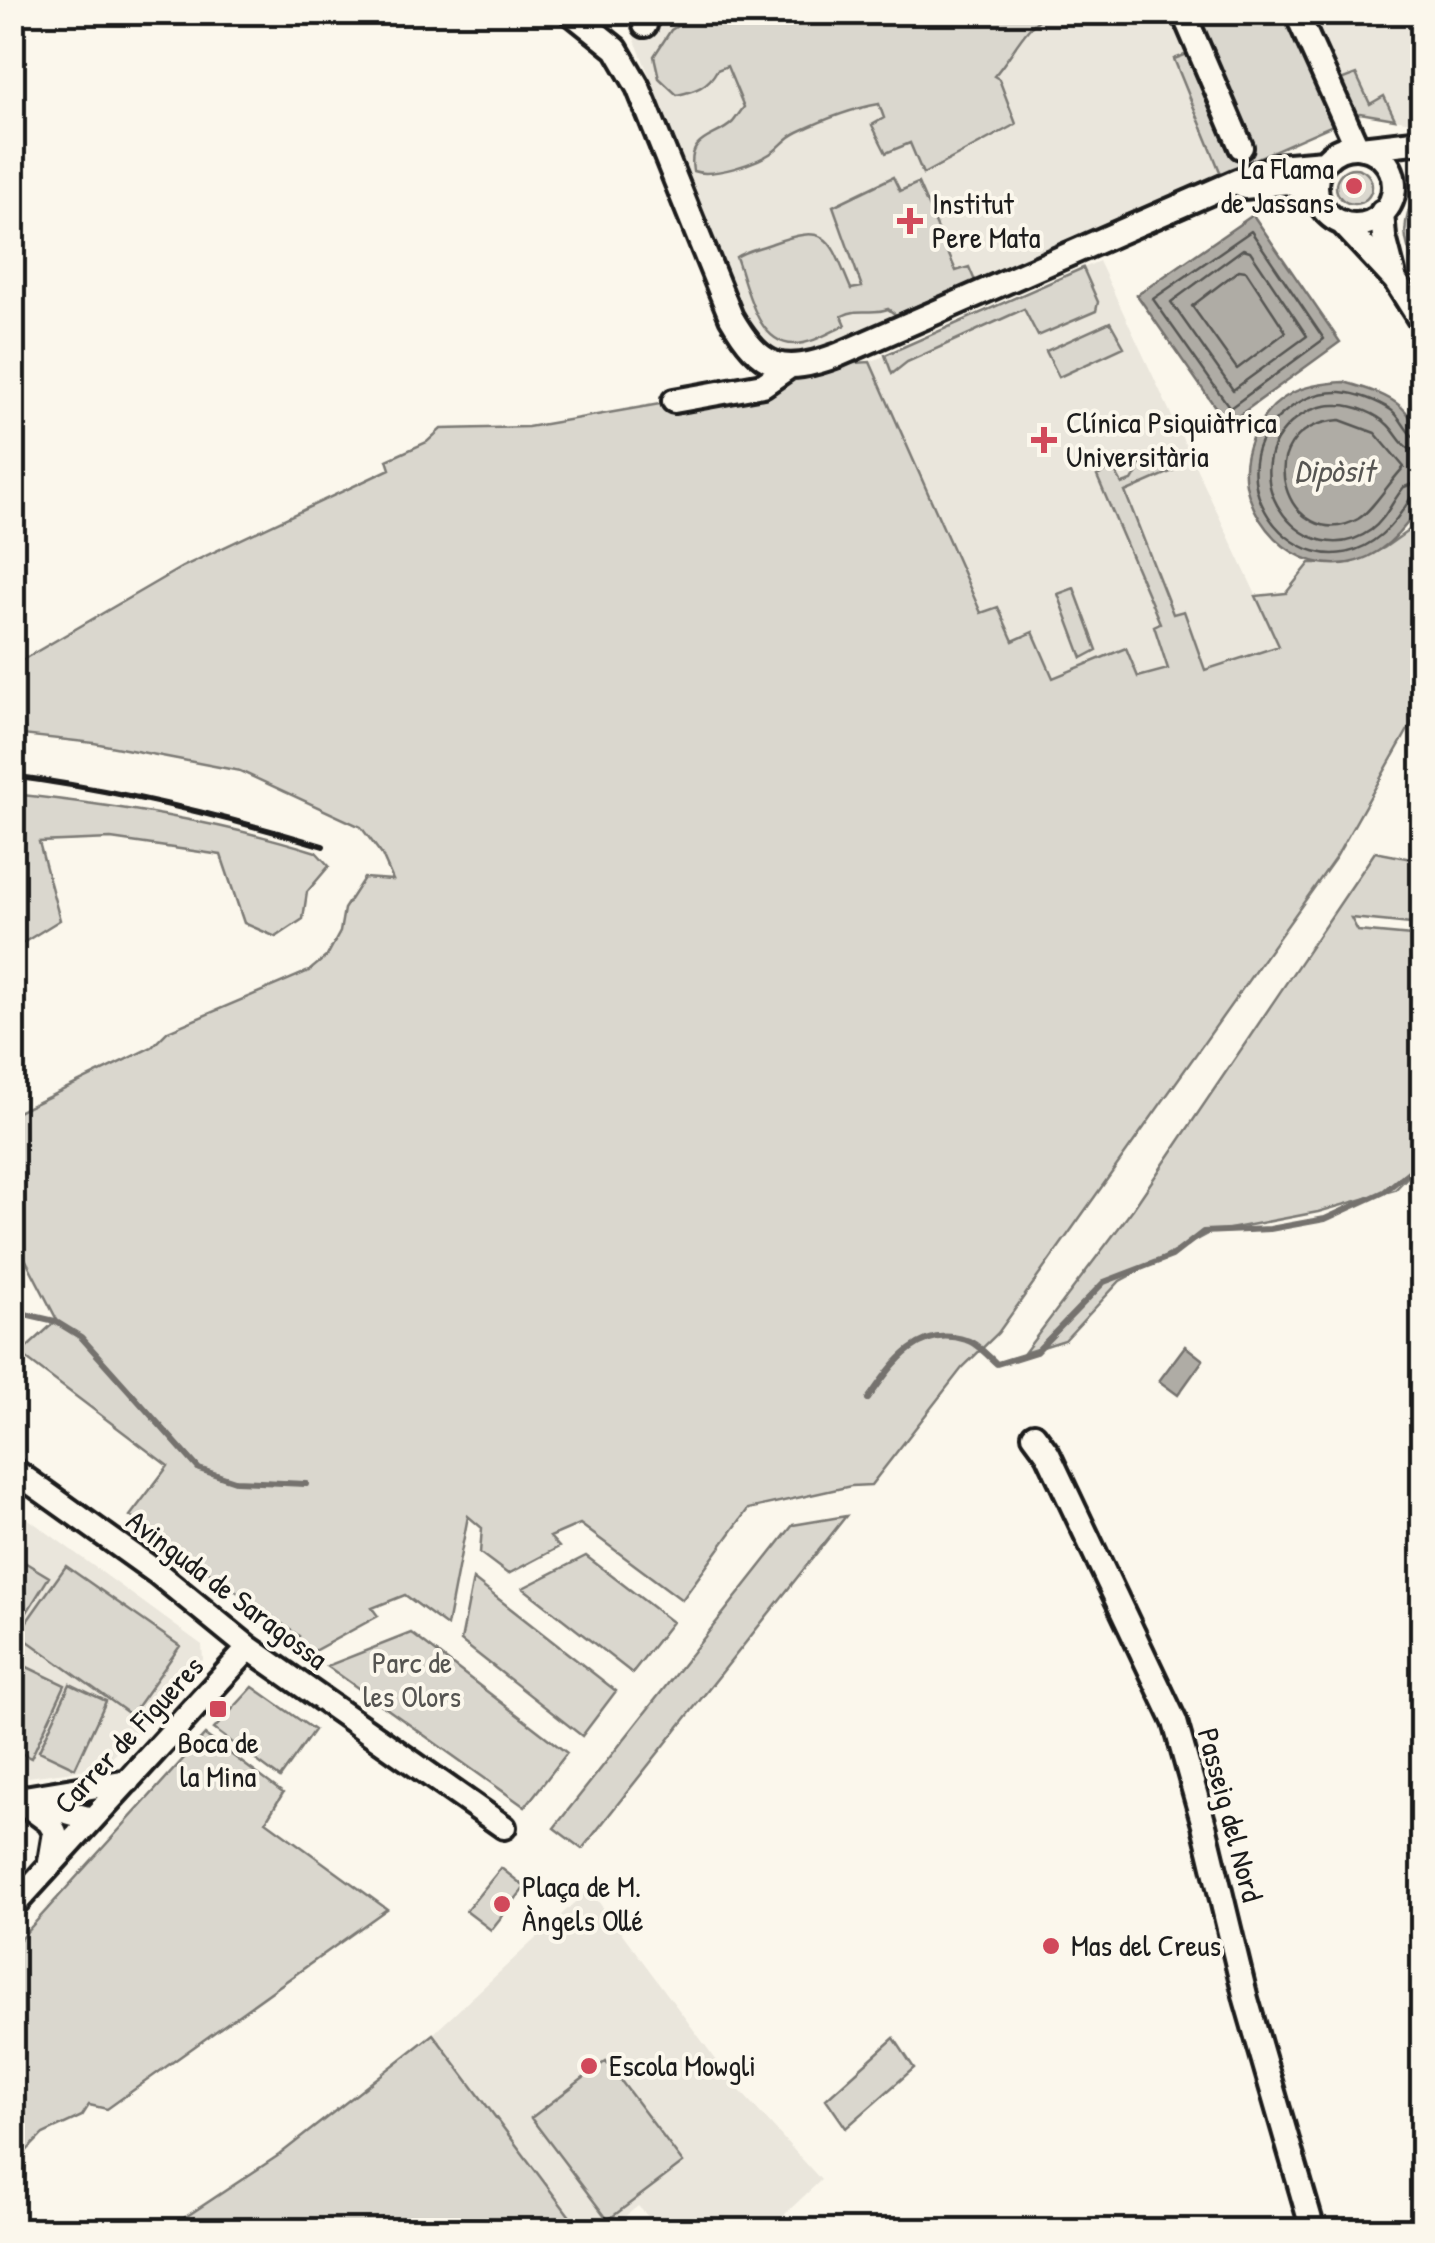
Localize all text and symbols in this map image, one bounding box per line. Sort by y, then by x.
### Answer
place label: La Flama de Jassans [1221,148,1334,222]
marker: La Flama de Jassans [1343,175,1365,197]
place label: Institut Pere Mata [932,183,1041,257]
marker: Institut Pere Mata [897,208,923,234]
place label: Clínica Psiquiàtrica Universitària [1066,402,1277,476]
marker: Clínica Psiquiàtrica Universitària [1031,427,1057,453]
water label: Dipòsit [1294,449,1379,492]
street label: Avinguda de Saragossa [119,1500,337,1678]
park label: Parc de les Olors [363,1642,461,1716]
street label: Carrer de Figueres [45,1647,212,1822]
marker: Boca de la Mina [207,1698,229,1720]
place label: Boca de la Mina [177,1722,259,1796]
street label: Passeig del Nord [1189,1724,1273,1906]
place label: Plaça de M. Àngels Ollé [522,1866,644,1940]
marker: Plaça de M. Àngels Ollé [491,1893,513,1915]
place label: Mas del Creus [1071,1925,1221,1965]
marker: Mas del Creus [1040,1935,1062,1957]
place label: Escola Mowgli [609,2045,756,2085]
marker: Escola Mowgli [578,2055,600,2077]

